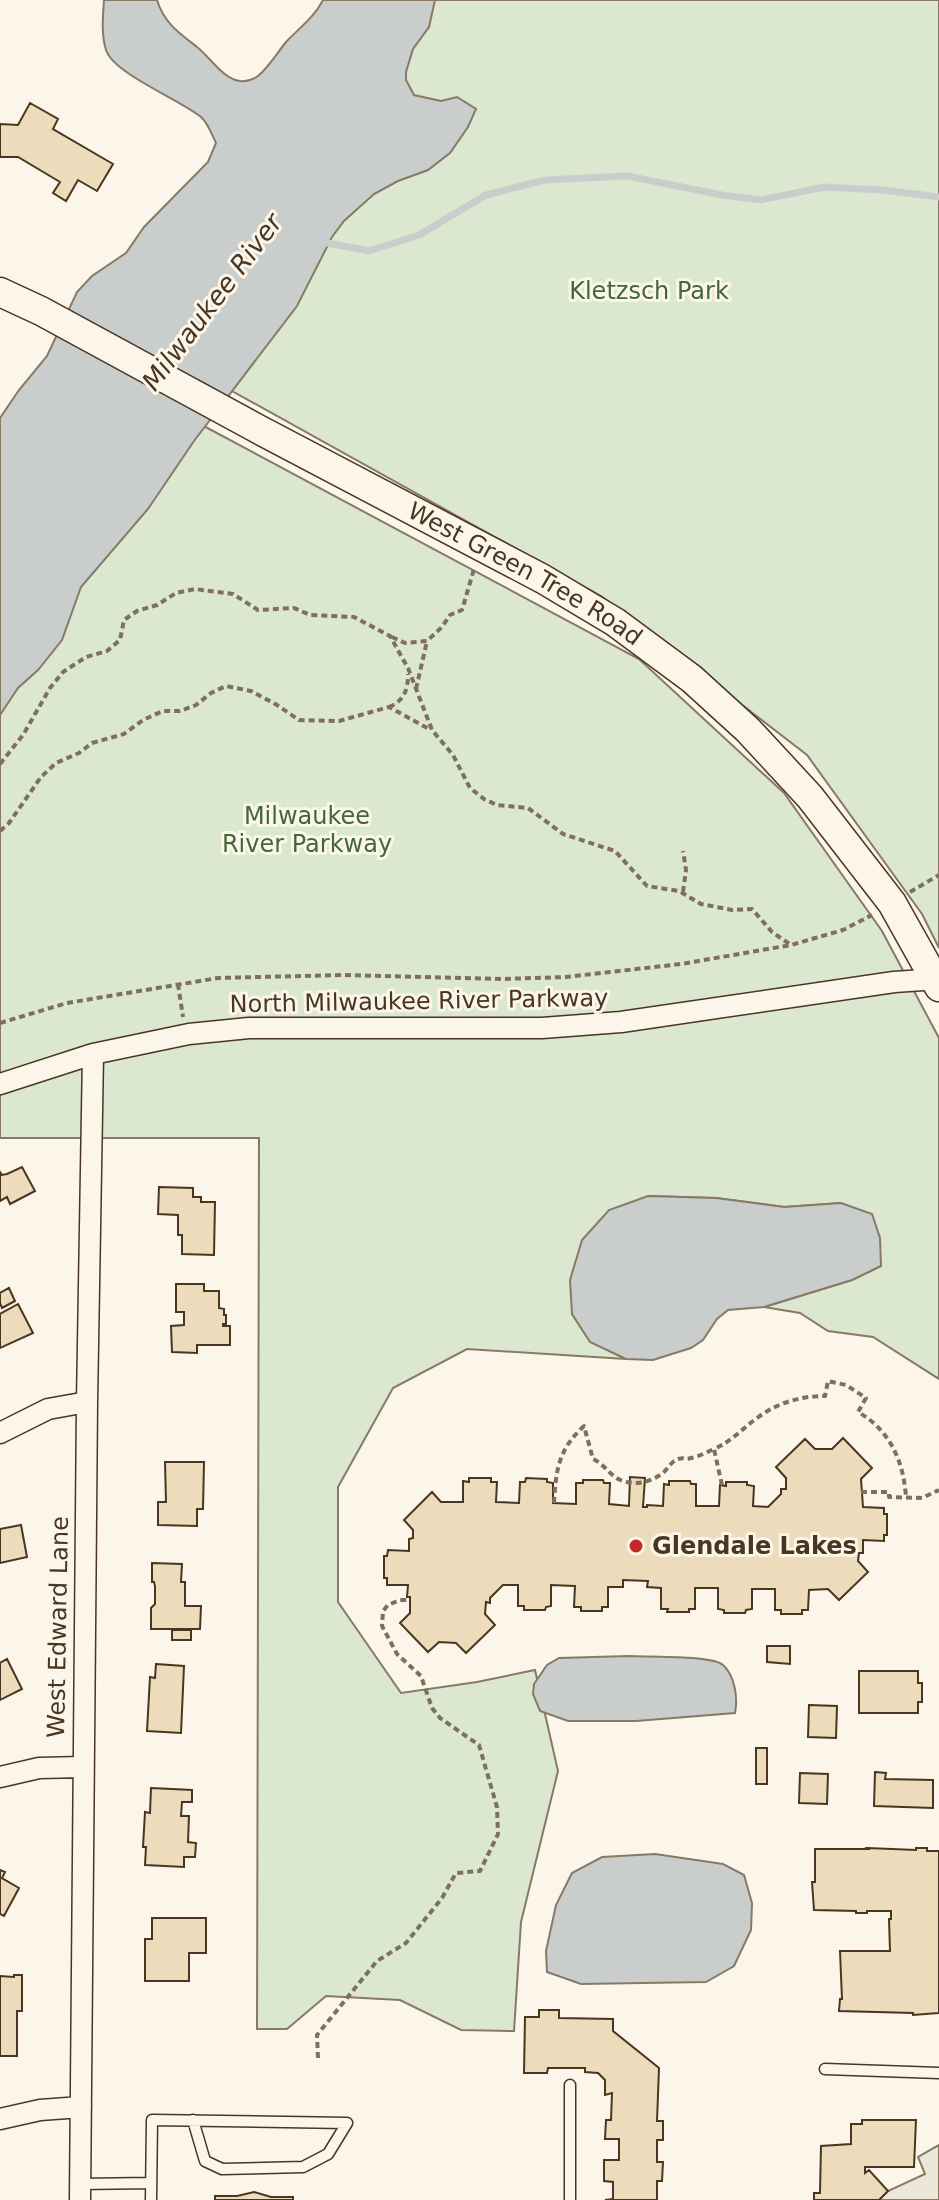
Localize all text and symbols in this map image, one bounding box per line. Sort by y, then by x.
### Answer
water label: Milwaukee River [136,206,290,396]
park label: Kletzsch Park [569,277,729,305]
street label: West Green Tree Road [403,496,648,651]
park label: Milwaukee River Parkway [222,802,392,858]
street label: North Milwaukee River Parkway [229,984,609,1018]
street label: West Edward Lane [42,1516,74,1738]
place label: Glendale Lakes [652,1532,857,1560]
marker: Glendale Lakes [627,1537,645,1555]

